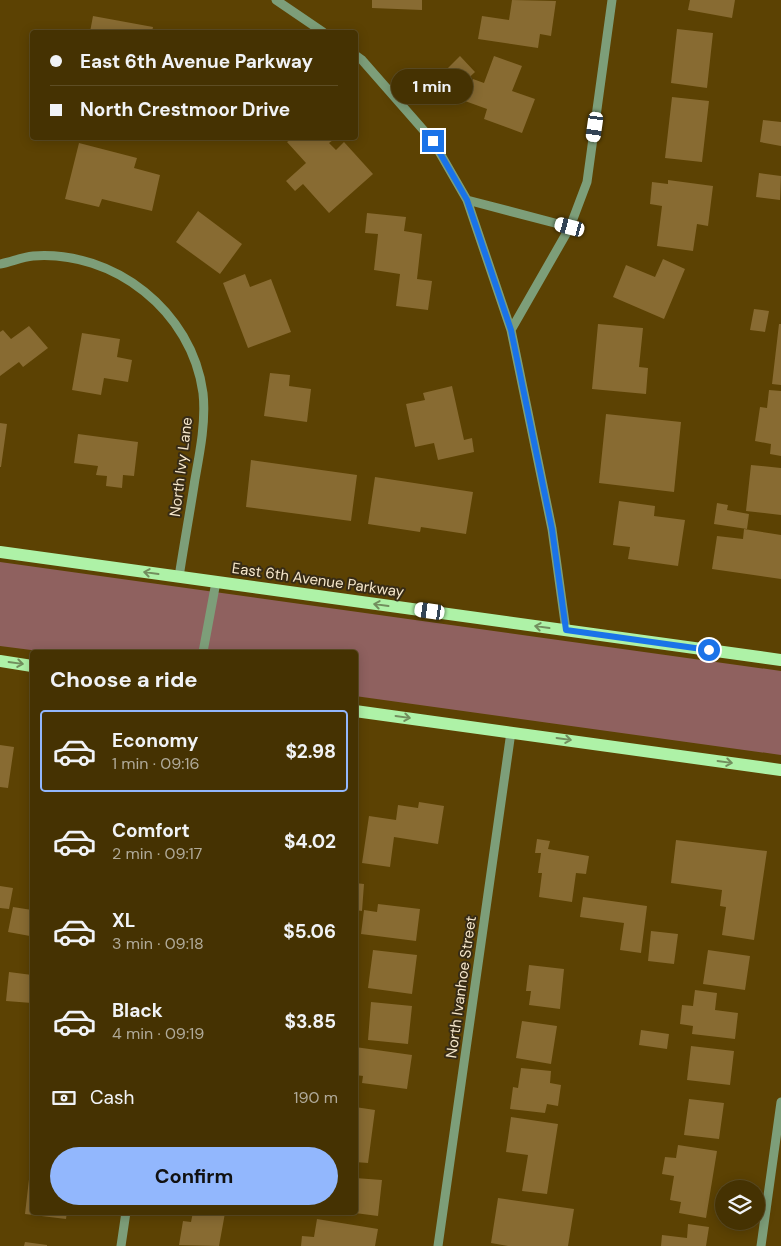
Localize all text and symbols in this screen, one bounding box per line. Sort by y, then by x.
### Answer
text: East 6th Avenue Parkway [80,49,313,74]
callout: 1 min [392,68,474,104]
text: 1 min [413,76,451,97]
text: North Crestmoor Drive [80,97,290,122]
car [585,111,604,143]
route end [422,130,444,152]
car [553,216,586,238]
street label: North Ivy Lane [165,416,197,518]
street label: East 6th Avenue Parkway [231,558,406,602]
one-way arrow [143,568,159,578]
one-way arrow [373,600,389,610]
car [414,601,445,621]
one-way arrow [534,622,550,632]
route start [698,639,720,661]
one-way arrow [8,659,24,669]
text: Choose a ride [50,665,198,694]
one-way arrow [395,713,411,723]
text: Economy [112,728,199,753]
icon: car [52,729,97,774]
one-way arrow [556,735,572,745]
text: $2.98 [285,739,336,764]
text: 1 min · 09:16 [112,753,199,774]
one-way arrow [717,757,733,767]
text: Comfort [112,818,190,843]
icon: car [52,819,97,864]
text: $4.02 [284,829,336,854]
text: 2 min · 09:17 [112,843,202,864]
text: XL [112,908,135,933]
icon: car [52,909,97,954]
street label: North Ivanhoe Street [441,914,481,1060]
text: $5.06 [283,919,336,944]
text: 3 min · 09:18 [112,933,204,954]
text: Black [112,998,163,1023]
icon: car [52,999,97,1044]
text: $3.85 [284,1009,336,1034]
text: 4 min · 09:19 [112,1023,204,1044]
icon: cash [50,1084,78,1112]
text: Cash [90,1085,134,1110]
text: 190 m [294,1087,338,1108]
button: Confirm [50,1147,338,1205]
map controls [715,1180,765,1230]
button: layers [715,1180,765,1230]

